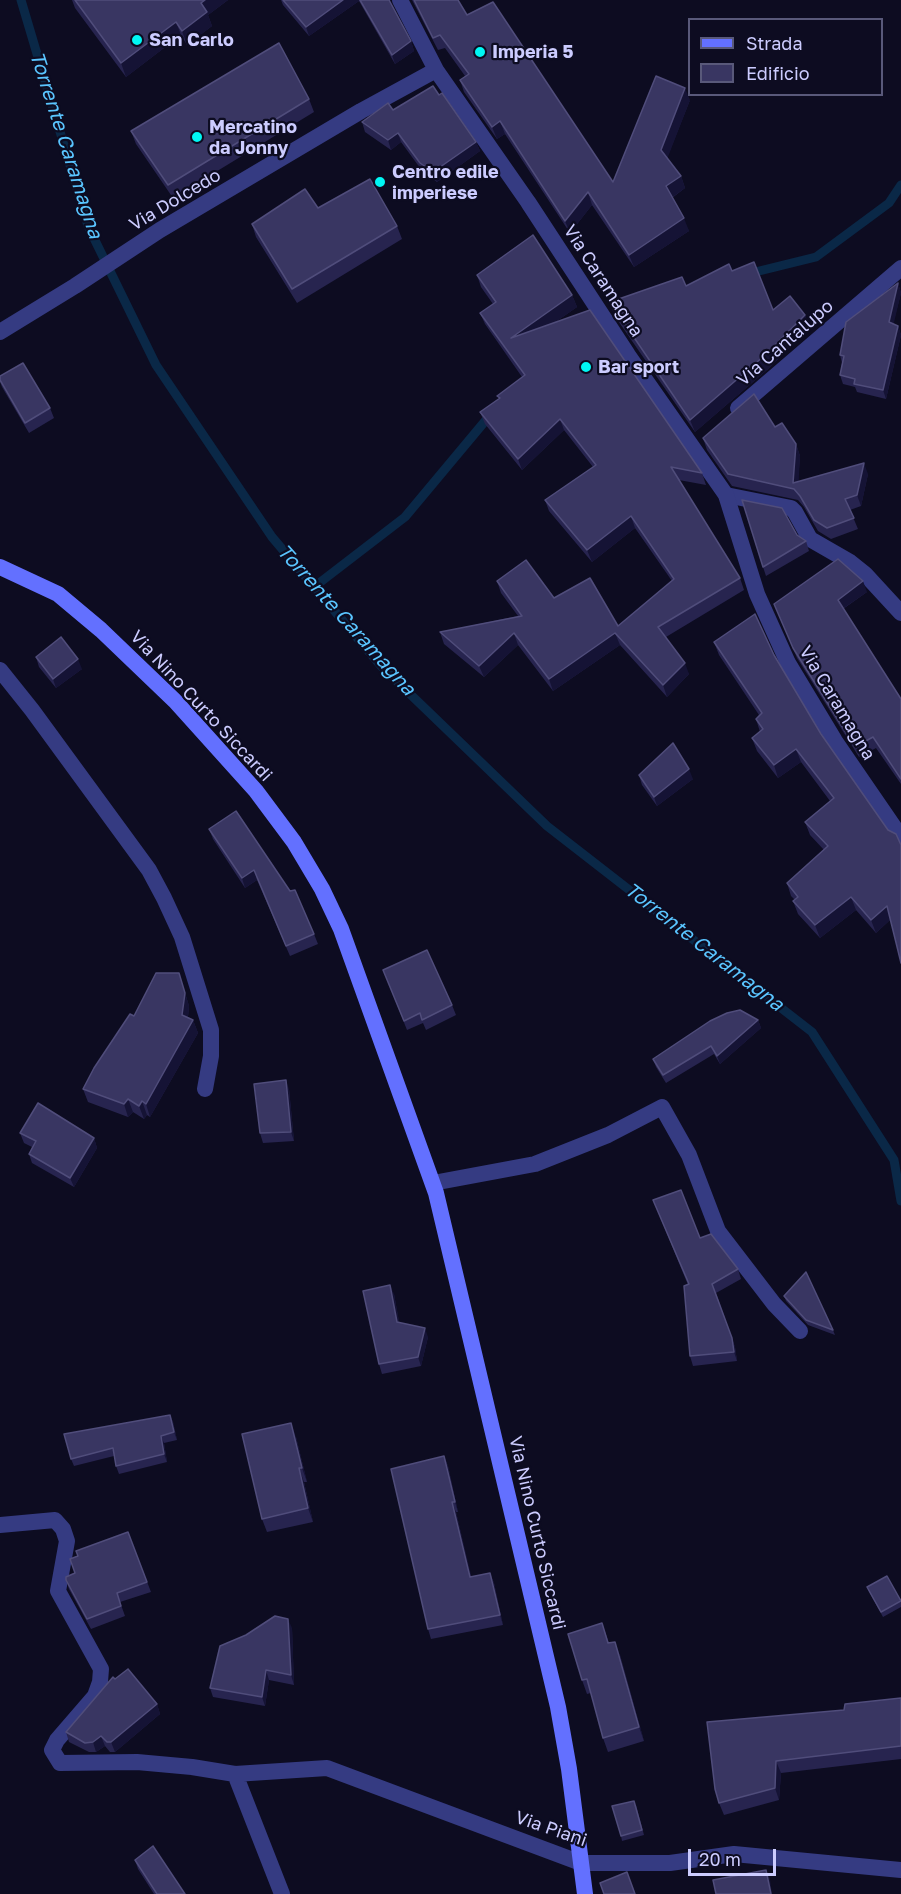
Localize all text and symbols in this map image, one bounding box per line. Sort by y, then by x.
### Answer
legend [688,18,883,96]
place label: San Carlo [149,29,234,51]
text: Strada [746,32,803,54]
marker: San Carlo [130,33,144,47]
place label: Imperia 5 [492,41,573,63]
marker: Imperia 5 [473,45,487,59]
water label: Torrente Caramagna [24,49,108,241]
text: Edificio [746,62,810,84]
place label: Mercatino da Jonny [209,116,297,158]
marker: Mercatino da Jonny [190,130,204,144]
place label: Centro edile imperiese [392,161,499,204]
street label: Via Dolcedo [125,164,225,236]
marker: Centro edile imperiese [373,175,387,189]
street label: Via Caramagna [559,221,647,341]
street label: Via Cantalupo [732,295,838,391]
place label: Bar sport [598,356,679,378]
marker: Bar sport [579,360,593,374]
water label: Torrente Caramagna [272,540,420,700]
street label: Via Nino Curto Siccardi [125,626,277,786]
street label: Via Caramagna [794,642,880,764]
water label: Torrente Caramagna [620,878,788,1016]
street label: Via Nino Curto Siccardi [504,1434,570,1632]
street label: Via Piani [512,1807,590,1851]
scale bar [691,1837,780,1875]
text: 20 m [699,1848,741,1870]

